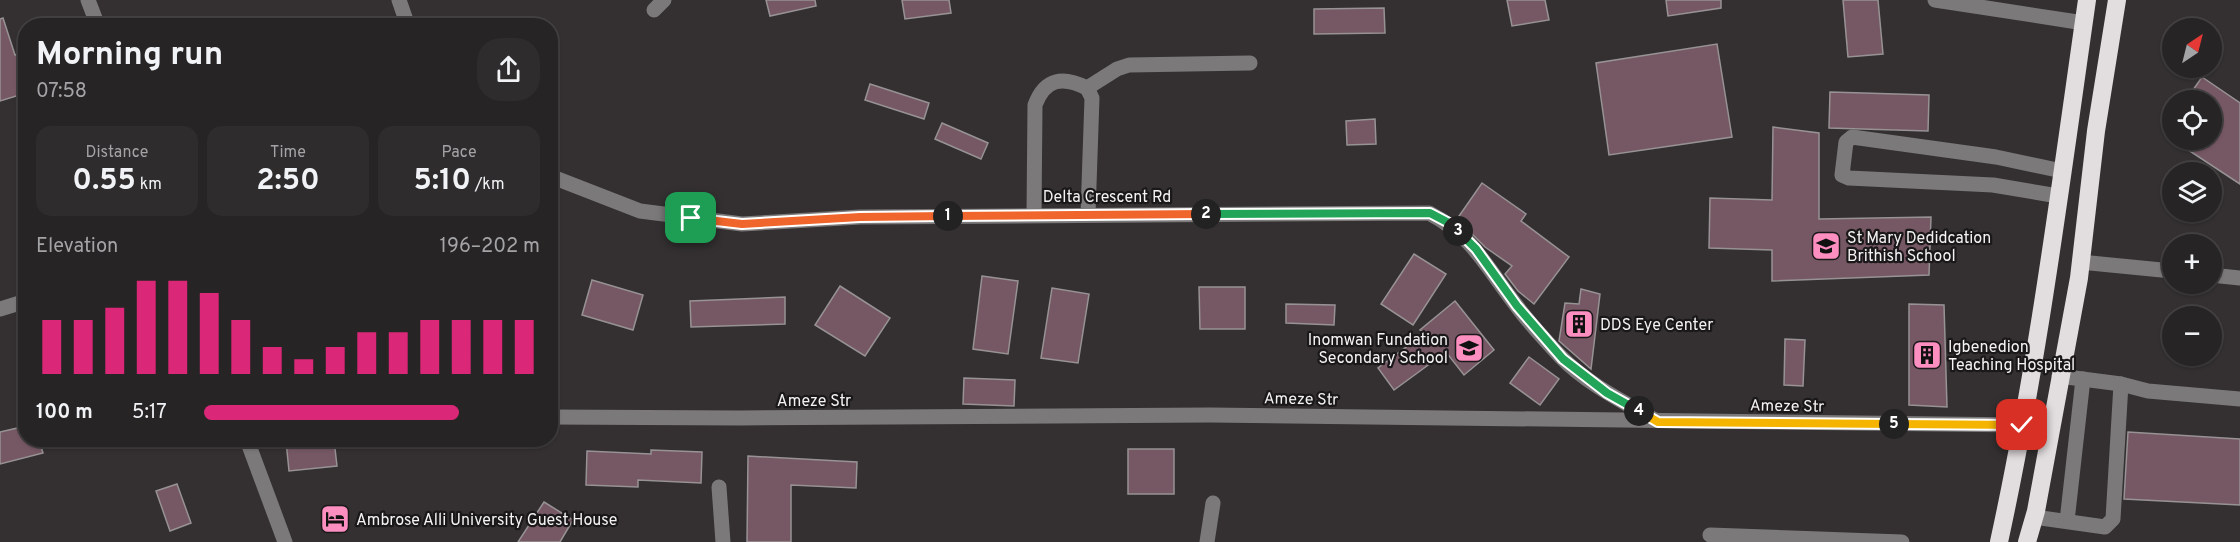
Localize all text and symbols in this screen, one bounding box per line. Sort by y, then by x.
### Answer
north arrow [2162,18,2222,78]
map controls [2162,18,2222,366]
text: Morning run [36,35,223,77]
button: share [477,38,540,101]
text: 07:58 [36,79,87,105]
button: locate [2162,90,2222,150]
text: Distance [86,143,148,163]
text: Time [270,143,306,163]
text: Pace [441,143,477,163]
button: layers [2162,162,2222,222]
text: 0.55 [72,163,136,200]
text: 2:50 [256,163,320,200]
text: 5:10 [414,163,471,200]
text: km [136,175,162,195]
text: /km [471,175,504,195]
street label: Delta Crescent Rd [1043,188,1171,208]
pin [665,192,716,243]
pin: 2 [1191,199,1221,229]
icon: arrive [674,201,707,234]
pin: 1 [933,201,963,231]
text: 2 [1201,204,1211,224]
text: 1 [945,206,951,226]
pin: 3 [1443,216,1473,246]
text: 3 [1453,221,1463,241]
place label: St Mary Dedidcation Brithish School [1847,229,1991,267]
school or university icon: St Mary Dedidcation Brithish School [1810,230,1842,262]
text: Elevation [36,234,118,260]
text: 196–202 m [440,234,540,260]
button: + [2162,234,2222,294]
button: − [2162,306,2222,366]
building icon: DDS Eye Center [1563,308,1595,340]
place label: DDS Eye Center [1600,316,1713,336]
place label: Inomwan Fundation Secondary School [1308,331,1448,369]
school or university icon: Inomwan Fundation Secondary School [1453,332,1485,364]
place label: Igbenedion Teaching Hospital [1948,338,2075,376]
building icon: Igbenedion Teaching Hospital [1911,339,1943,371]
street label: Ameze Str [1264,389,1338,411]
street label: Ameze Str [777,392,851,412]
pin: 4 [1624,396,1654,426]
street label: Ameze Str [1750,396,1824,418]
pin [1996,399,2047,450]
text: 100 m [36,400,93,426]
text: 5:17 [132,400,167,426]
text: 4 [1634,401,1644,421]
icon: check [2005,408,2038,441]
pin: 5 [1879,409,1909,439]
text: 5 [1889,414,1899,434]
hotel icon: Ambrose Alli University Guest House [319,503,351,535]
place label: Ambrose Alli University Guest House [356,511,617,531]

